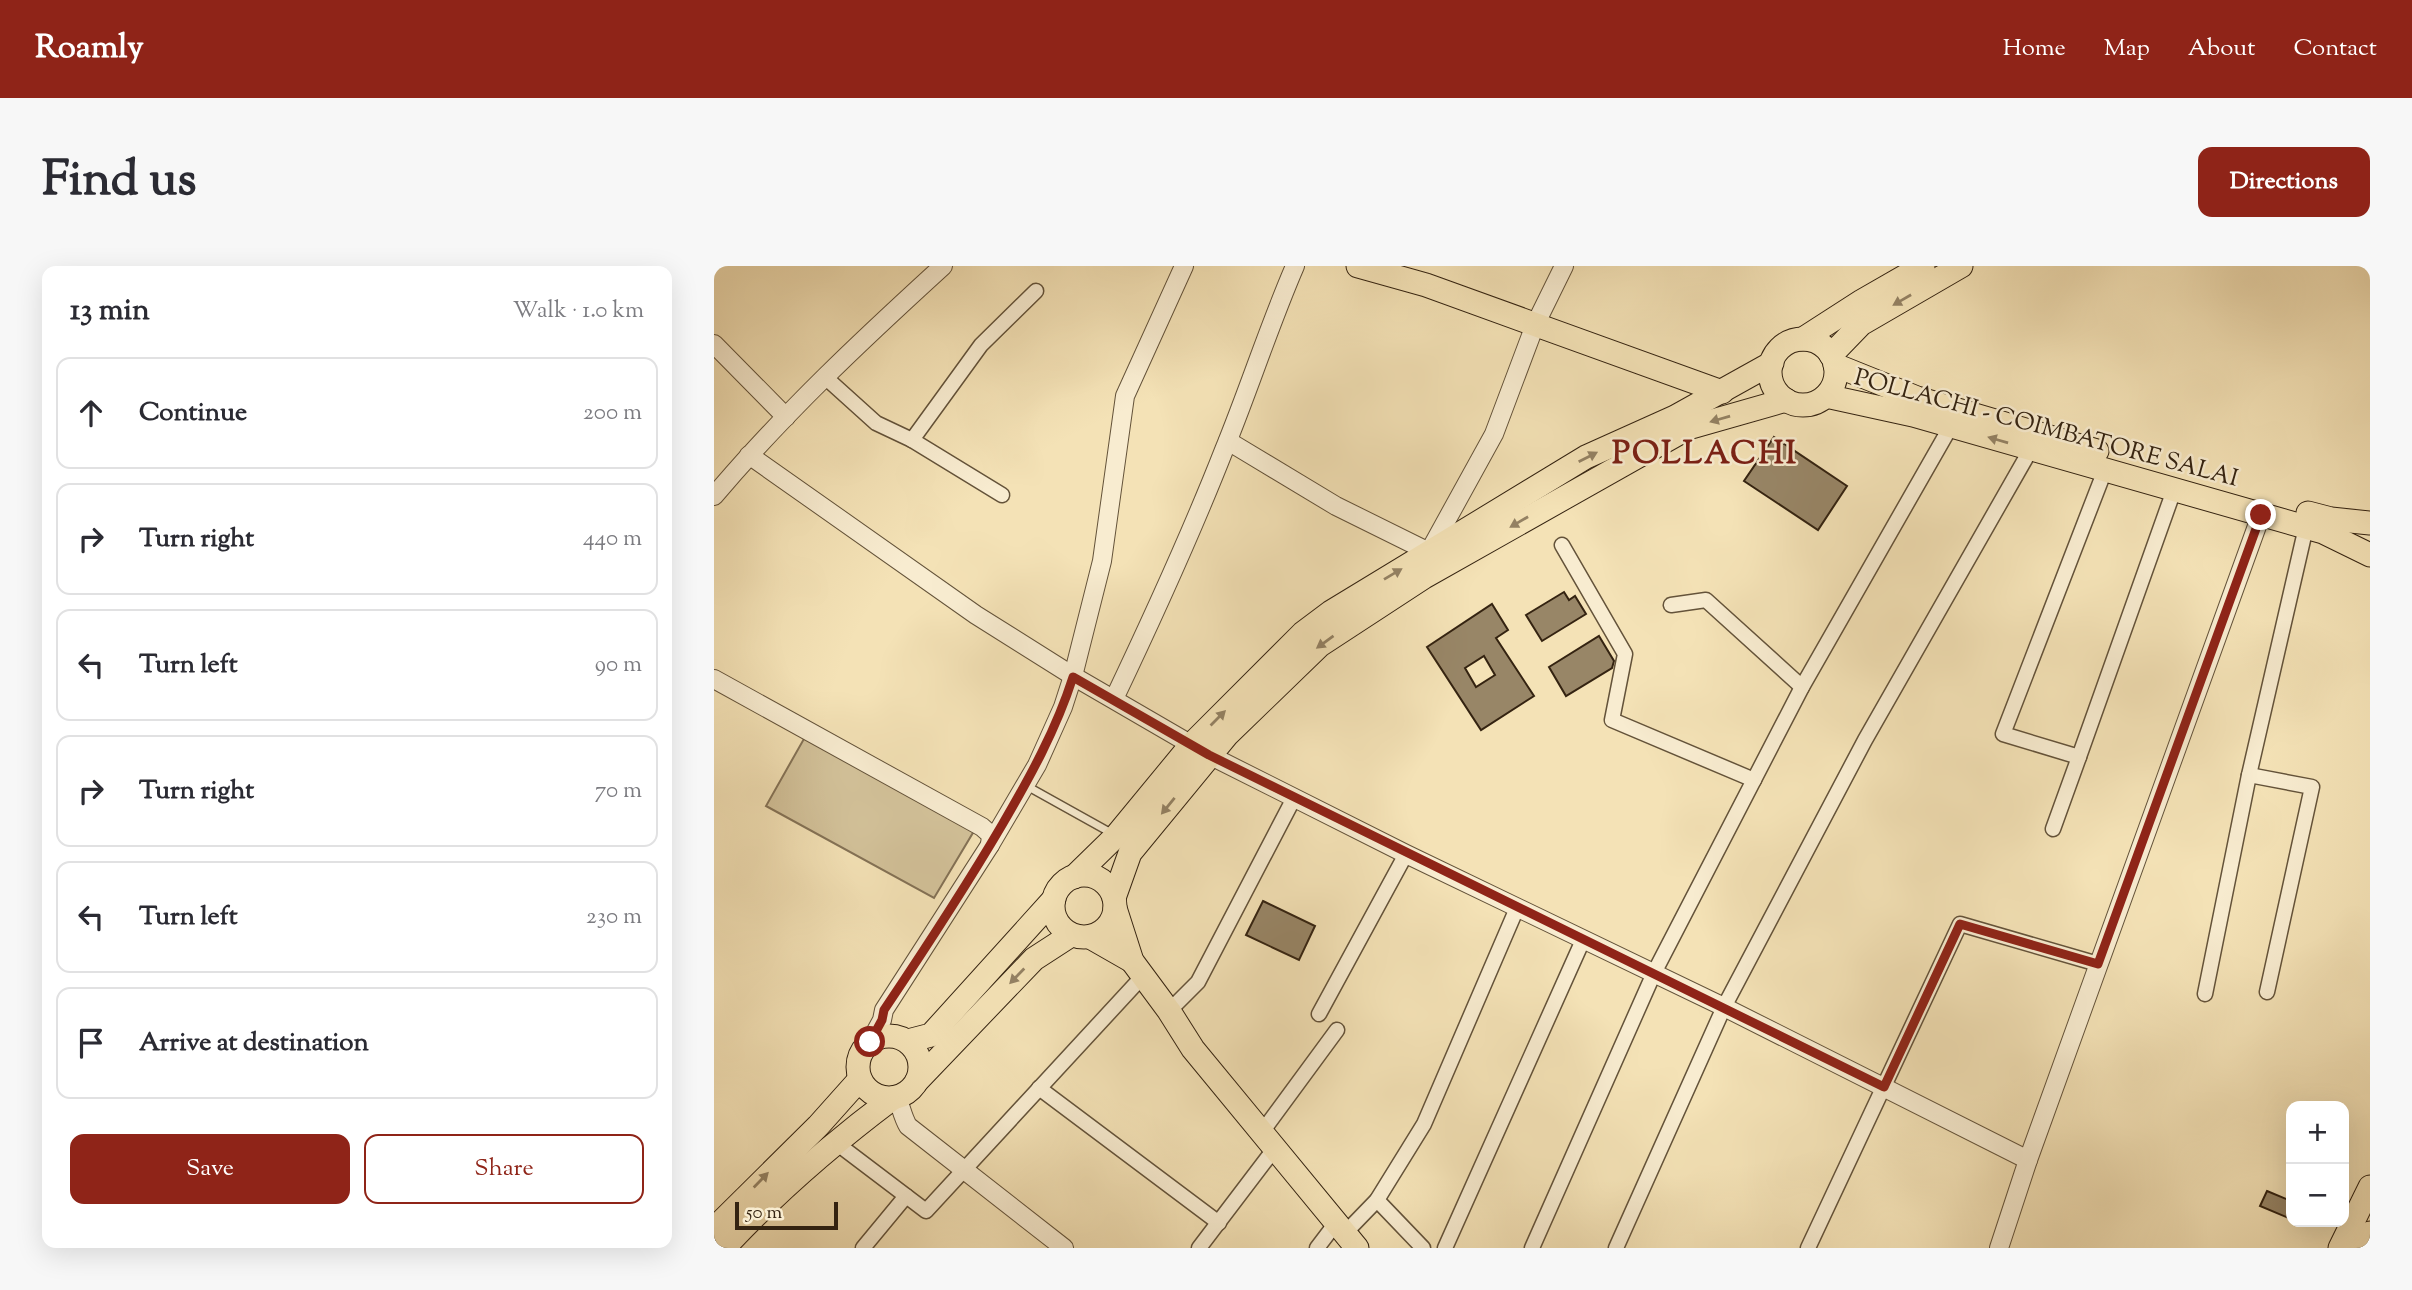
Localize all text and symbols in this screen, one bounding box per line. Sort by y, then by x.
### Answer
text: Roamly [35,25,144,73]
text: Home [2003,32,2066,66]
text: Map [2104,32,2150,66]
text: About [2188,32,2255,66]
text: Contact [2293,32,2377,66]
text: Find us [42,147,196,217]
button: Directions [2198,147,2370,217]
text: 13 min [70,290,150,333]
one-way arrow [1892,294,1911,307]
text: Walk · 1.0 km [513,295,644,328]
street label: POLLACHI - COIMBATORE SALAI [1850,361,2242,497]
icon: ahead [72,394,110,432]
text: Continue [139,395,247,432]
text: 200 m [583,397,642,430]
one-way arrow [1709,414,1730,424]
district label: POLLACHI [1612,432,1798,478]
one-way arrow [1988,434,2009,444]
one-way arrow [1578,451,1598,463]
route end [2245,499,2276,530]
one-way arrow [1509,516,1528,529]
icon: right [72,520,110,558]
text: Turn right [139,521,254,558]
text: 440 m [583,523,642,556]
one-way arrow [1383,567,1402,580]
one-way arrow [1316,635,1334,649]
icon: left [72,646,110,684]
text: Turn left [139,647,238,684]
text: 90 m [595,649,642,682]
one-way arrow [1209,710,1226,726]
icon: right [72,772,110,810]
text: Turn right [139,773,254,810]
text: 70 m [595,775,642,808]
one-way arrow [1161,797,1176,814]
icon: left [72,898,110,936]
text: Turn left [139,899,238,936]
text: 230 m [586,901,642,934]
one-way arrow [1010,967,1026,984]
icon: arrive [72,1024,110,1062]
text: Arrive at destination [139,1025,369,1062]
route start [854,1026,885,1057]
map controls [2286,1101,2349,1227]
button: + [2286,1101,2349,1164]
button: Save [70,1134,350,1204]
button: Share [364,1134,644,1204]
button: − [2286,1164,2349,1227]
one-way arrow [753,1171,770,1188]
scale bar [735,1199,838,1231]
text: 50 m [746,1200,782,1227]

